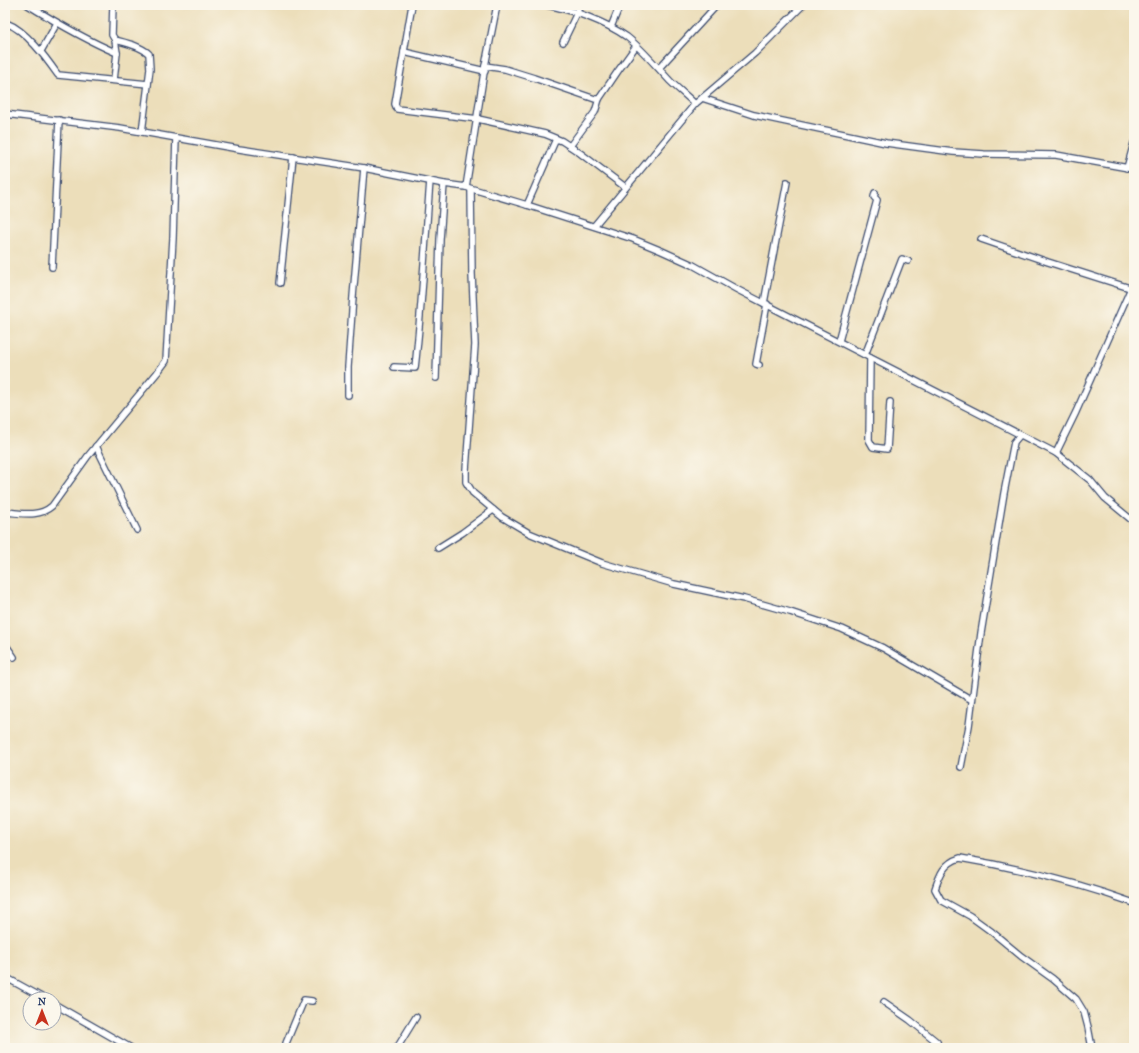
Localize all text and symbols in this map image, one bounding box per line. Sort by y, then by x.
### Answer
north arrow [22,991,62,1031]
text: N [38,995,47,1008]

